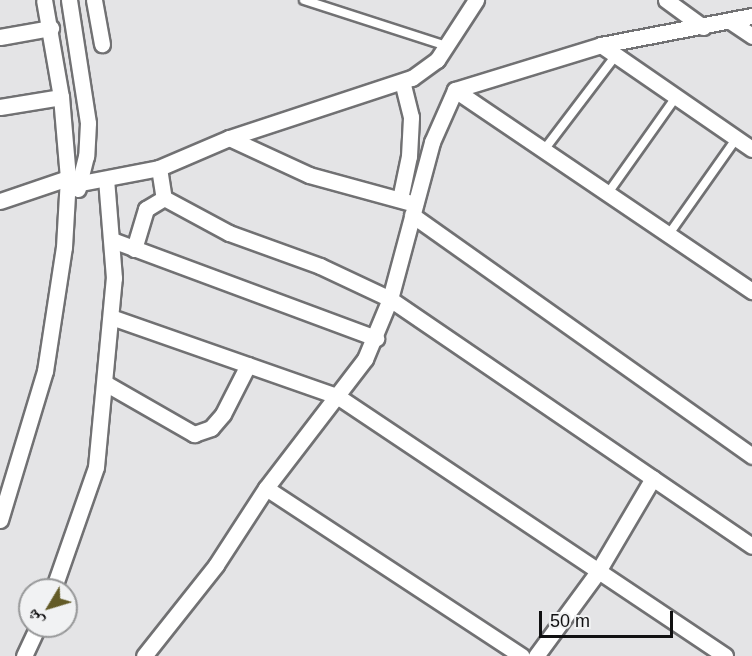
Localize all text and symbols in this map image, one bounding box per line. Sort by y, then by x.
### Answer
north arrow [18,578,78,638]
scale bar [542,599,676,637]
text: ش [23,606,47,630]
text: 50 m [550,611,590,631]

